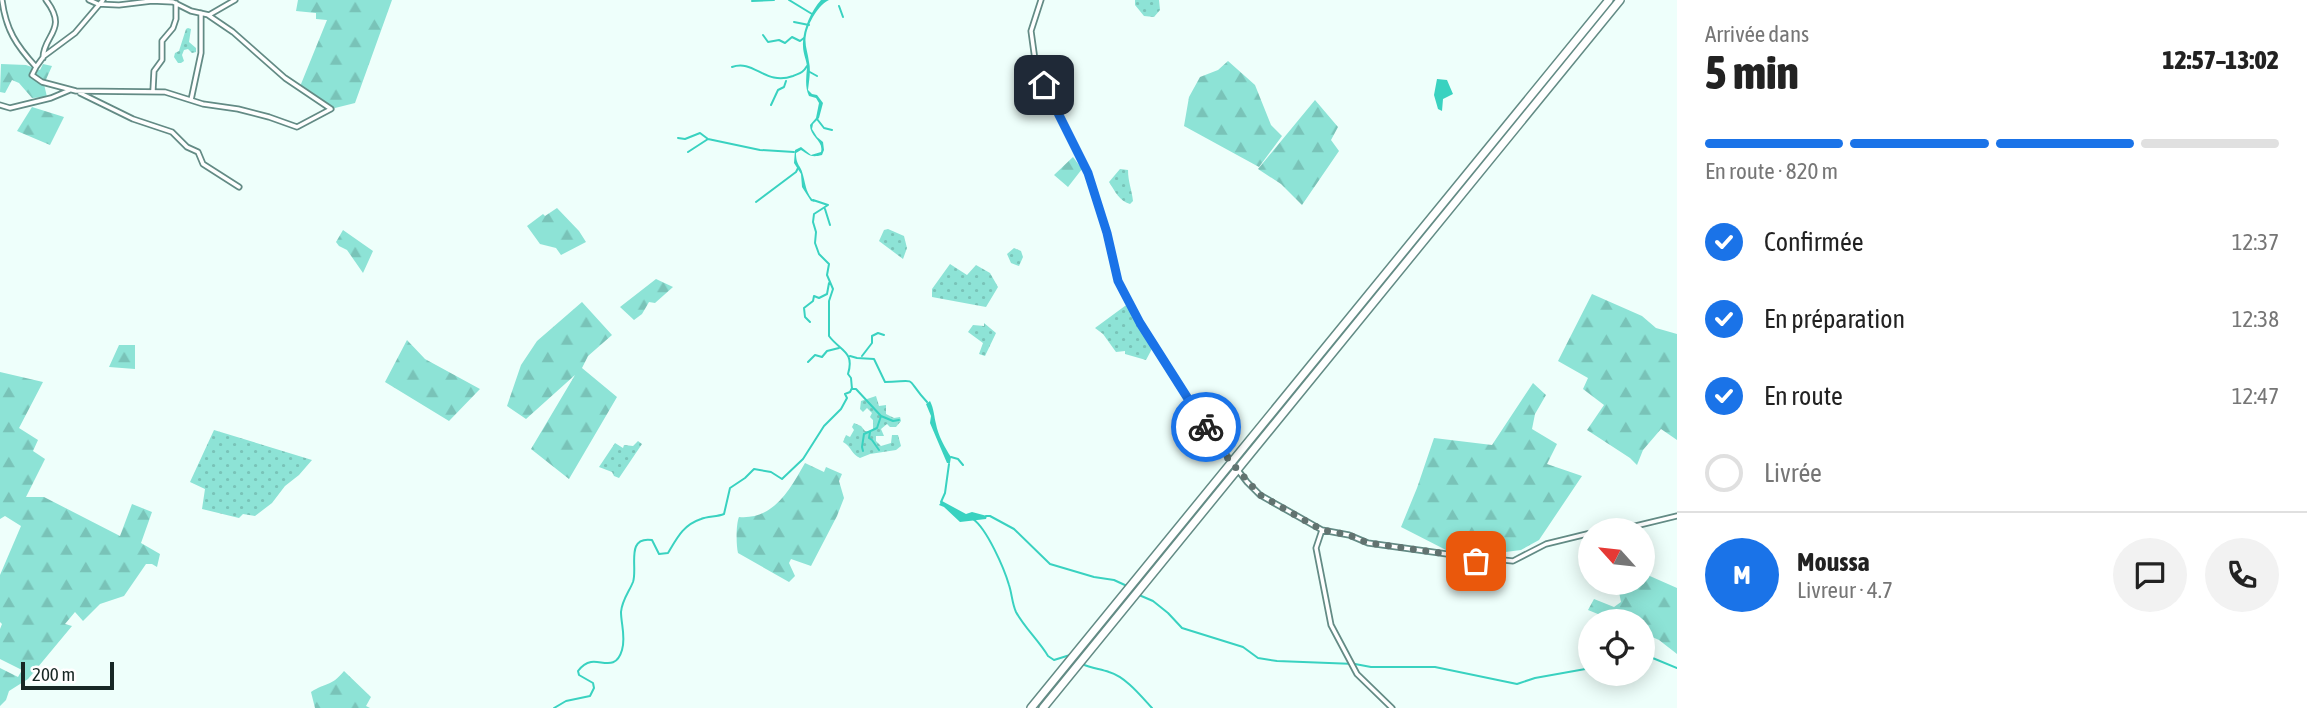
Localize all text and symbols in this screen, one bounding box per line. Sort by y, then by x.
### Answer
text: Arrivée dans [1705,21,1809,47]
text: 12:57–13:02 [2162,45,2279,75]
text: 5 min [1705,46,1799,99]
pin [1014,55,1074,115]
icon: home [1025,66,1063,104]
text: En route · 820 m [1705,158,1838,184]
icon: check [1705,223,1743,261]
text: Confirmée [1764,227,1864,257]
text: 12:37 [2232,229,2279,255]
icon: check [1705,300,1743,338]
text: En préparation [1764,304,1905,334]
text: 12:38 [2232,306,2279,332]
icon: check [1705,377,1743,415]
text: En route [1764,381,1843,411]
text: 12:47 [2232,383,2279,409]
courier [1171,392,1241,462]
icon: bike [1187,408,1225,446]
text: Livrée [1764,458,1822,488]
north arrow [1578,518,1656,595]
map controls [1578,518,1655,686]
pin [1446,531,1506,591]
button: chat [2113,538,2187,612]
button: phone [2205,538,2279,612]
icon: bag [1457,542,1495,580]
text: Moussa [1797,547,1870,577]
text: M [1733,560,1751,590]
text: Livreur · 4.7 [1797,577,1893,603]
button: locate [1578,609,1655,686]
scale bar [21,659,114,691]
text: 200 m [32,663,75,685]

